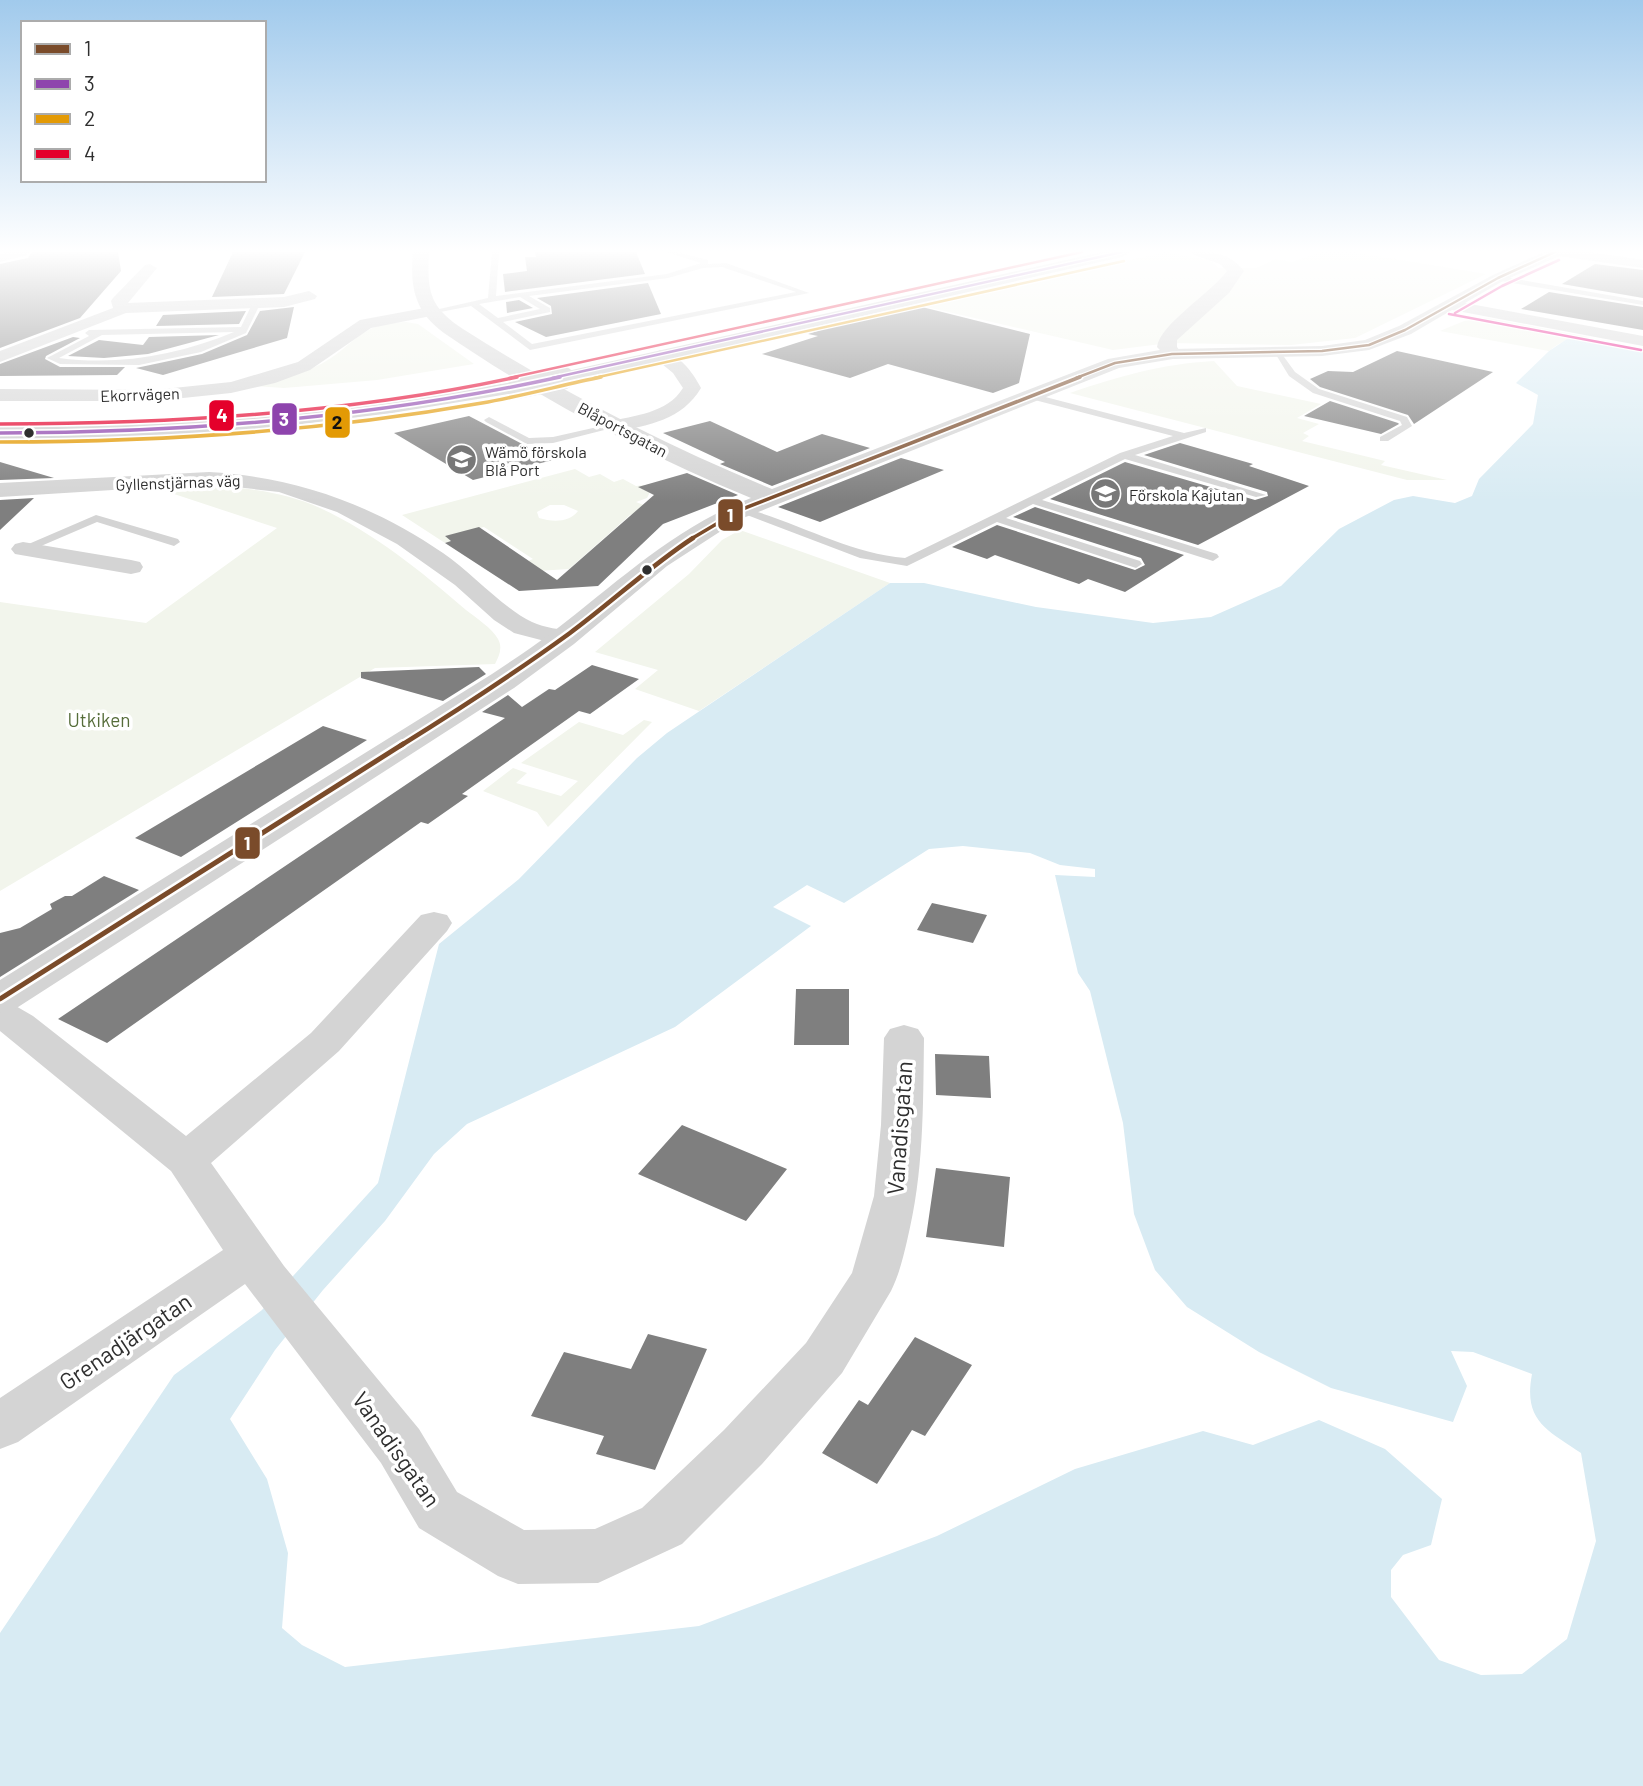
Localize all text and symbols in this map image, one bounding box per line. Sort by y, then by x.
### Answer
legend [21,21,266,182]
text: 1 [84,35,91,60]
text: 3 [84,70,95,95]
text: 2 [84,105,95,130]
text: 4 [84,140,96,165]
street label: Ekorrvägen [100,383,180,405]
street label: Blåportsgatan [575,398,671,460]
line badge: 4 [208,399,235,432]
line badge: 3 [271,402,298,436]
text: 4 [216,403,228,426]
line badge: 2 [324,406,351,439]
text: 3 [279,407,289,430]
text: 2 [332,410,342,433]
unlabelled marker [22,426,36,440]
place label: Wämö förskola Blå Port [485,442,587,479]
school or university icon: Wämö förskola Blå Port [445,443,479,477]
street label: Gyllenstjärnas väg [115,470,241,494]
school or university icon: Förskola Kajutan [1089,477,1123,511]
place label: Förskola Kajutan [1129,485,1244,504]
line badge: 1 [717,498,744,532]
text: 1 [727,503,733,526]
unlabelled marker [640,563,654,577]
park label: Utkiken [67,708,131,731]
line badge: 1 [234,826,261,860]
text: 1 [244,831,250,854]
street label: Vanadisgatan [880,1060,918,1196]
street label: Grenadjärgatan [54,1287,196,1395]
street label: Vanadisgatan [347,1386,447,1512]

